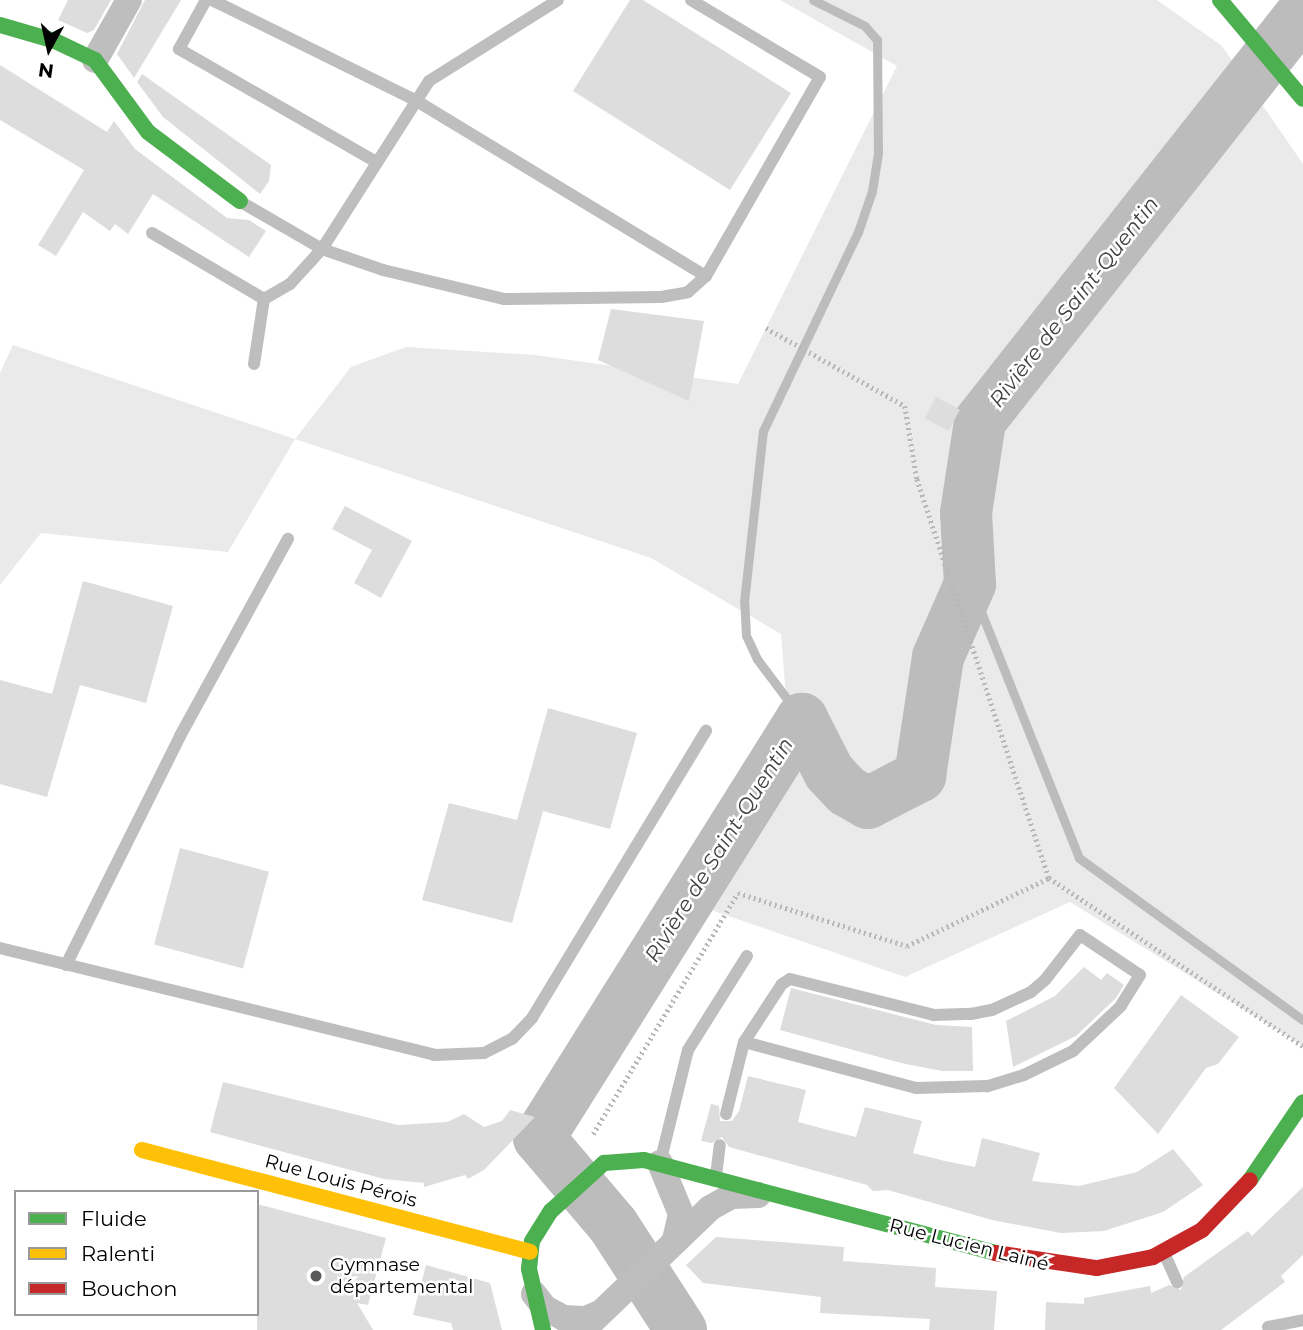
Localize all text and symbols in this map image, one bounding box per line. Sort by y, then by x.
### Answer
north arrow [14,14,84,84]
text: N [37,58,55,83]
water label: Rivière de Saint-Quentin [984,192,1164,412]
water label: Rivière de Saint-Quentin [639,733,799,967]
street label: Rue Louis Pérois [262,1150,420,1212]
legend [14,1190,259,1316]
text: Fluide [81,1206,147,1231]
street label: Rue Lucien Lainé [887,1214,1051,1276]
text: Ralenti [81,1241,155,1266]
place label: Gymnase départemental [330,1254,473,1298]
marker: Gymnase départemental [308,1268,324,1284]
text: Bouchon [81,1276,177,1301]

